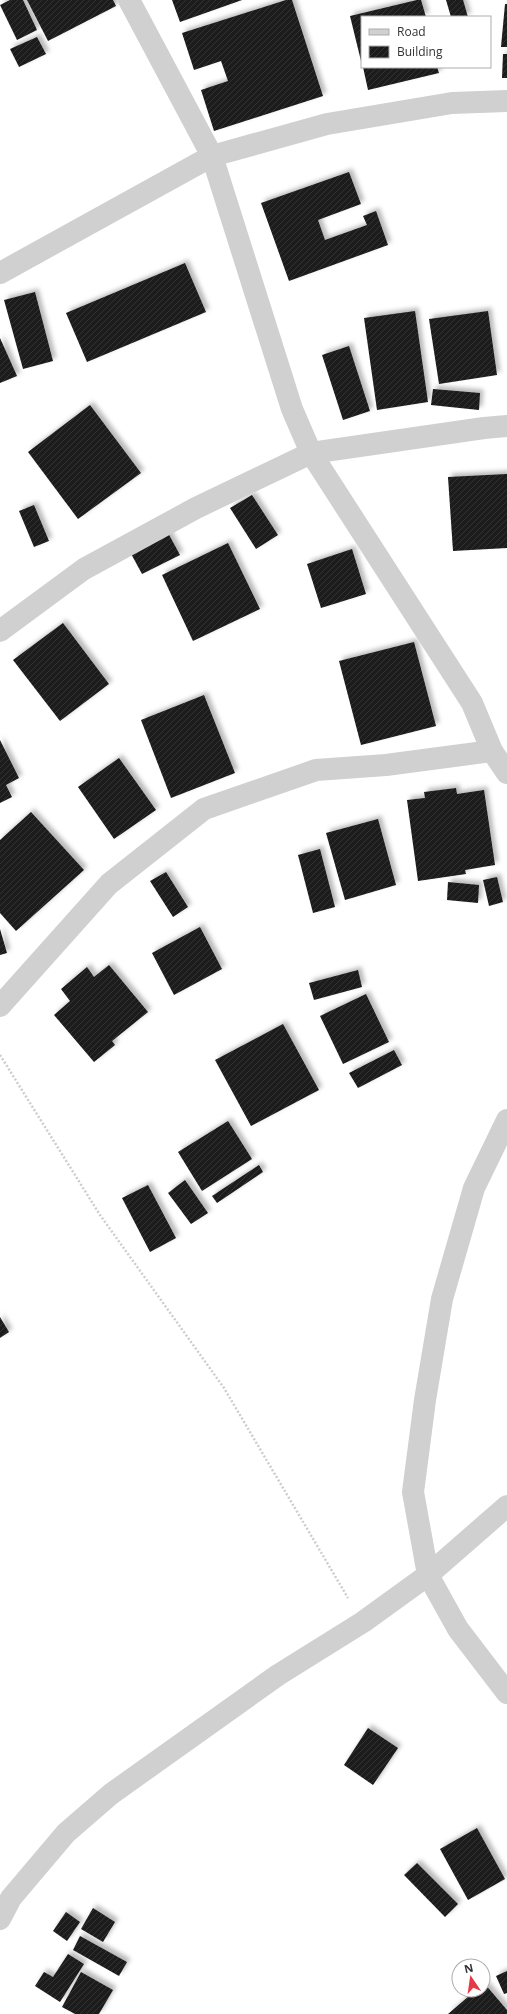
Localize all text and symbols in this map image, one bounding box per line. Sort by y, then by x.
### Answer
legend [361,16,491,68]
text: Road [397,23,426,40]
text: Building [397,43,443,60]
north arrow [451,1958,491,1998]
text: N [463,1959,475,1976]

